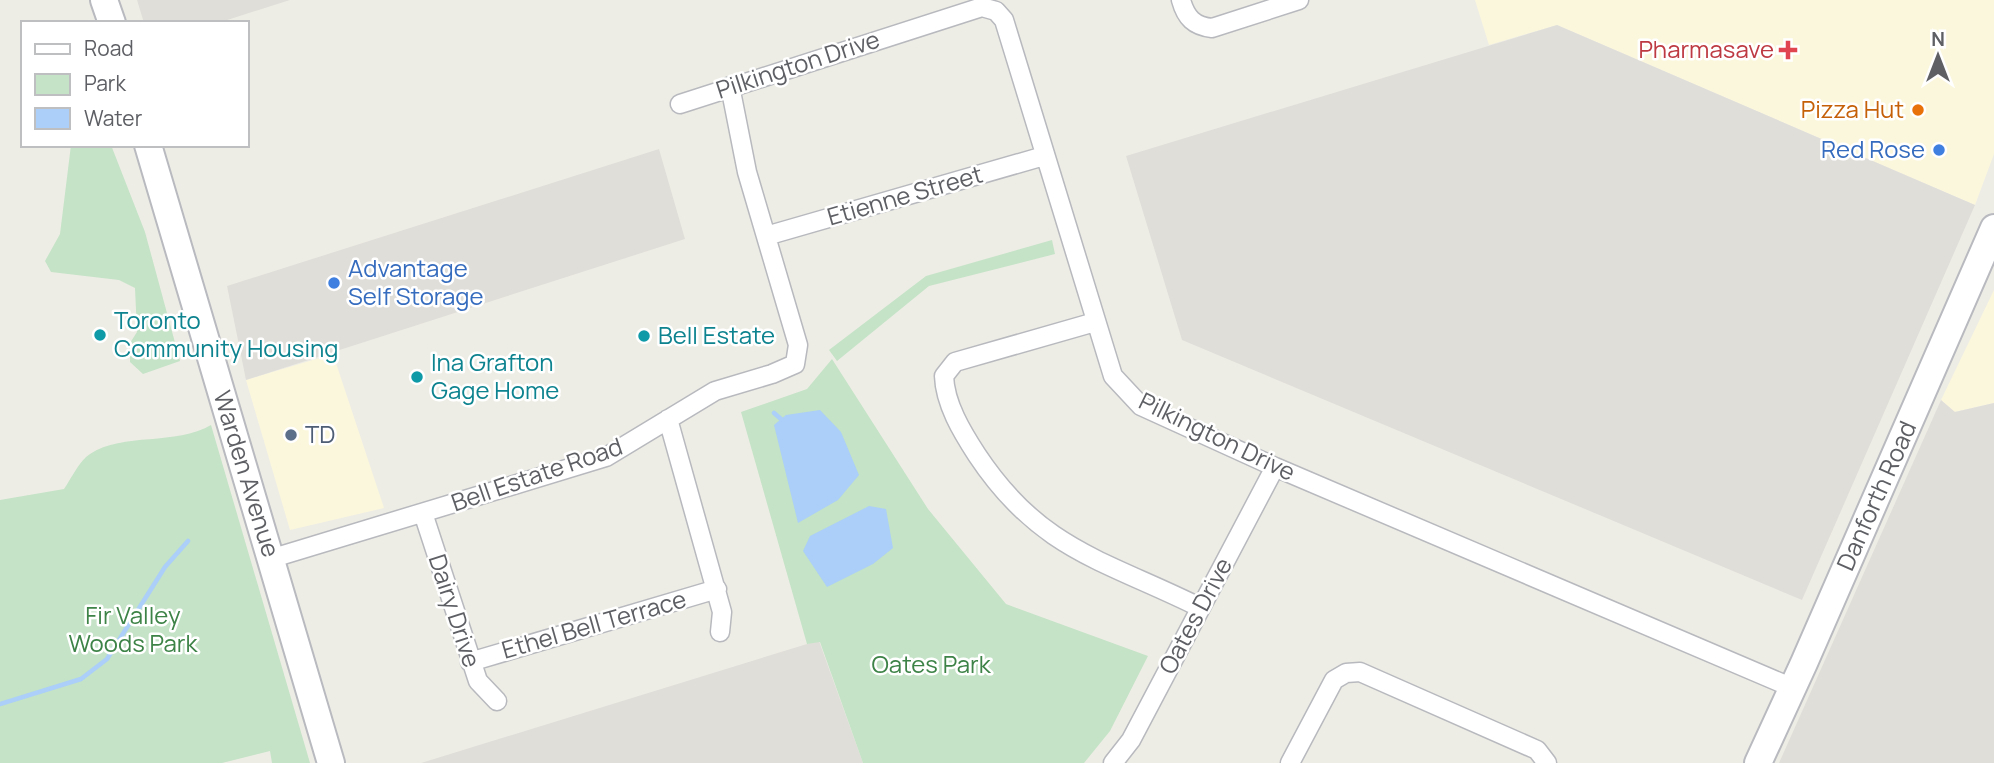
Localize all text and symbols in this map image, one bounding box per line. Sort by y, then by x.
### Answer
legend [21,21,248,147]
north arrow [1903,21,1973,91]
street label: Pilkington Drive [712,22,884,106]
text: N [1931,26,1945,52]
place label: Pharmasave [1638,32,1774,65]
text: Road [84,34,134,62]
marker: Pharmasave [1780,42,1796,58]
text: Park [84,69,126,97]
place label: Pizza Hut [1801,92,1904,125]
marker: Pizza Hut [1910,102,1926,118]
text: Water [84,104,143,132]
place label: Red Rose [1821,132,1925,165]
marker: Red Rose [1931,142,1947,158]
street label: Etienne Street [823,157,986,233]
place label: Advantage Self Storage [348,251,484,312]
marker: Advantage Self Storage [326,275,342,291]
place label: Toronto Community Housing [114,303,338,364]
place label: Bell Estate [658,318,775,351]
marker: Toronto Community Housing [92,327,108,343]
marker: Bell Estate [636,328,652,344]
place label: Ina Grafton Gage Home [431,345,559,406]
marker: Ina Grafton Gage Home [409,369,425,385]
street label: Pilkington Drive [1134,384,1301,488]
street label: Warden Avenue [206,386,288,561]
street label: Danforth Road [1828,416,1923,575]
place label: TD [305,417,335,450]
marker: TD [283,427,299,443]
street label: Bell Estate Road [447,429,626,518]
street label: Dairy Drive [422,550,489,671]
street label: Oates Drive [1150,551,1239,679]
street label: Ethel Bell Terrace [498,581,690,666]
park label: Fir Valley Woods Park [69,598,199,659]
park label: Oates Park [871,647,992,680]

